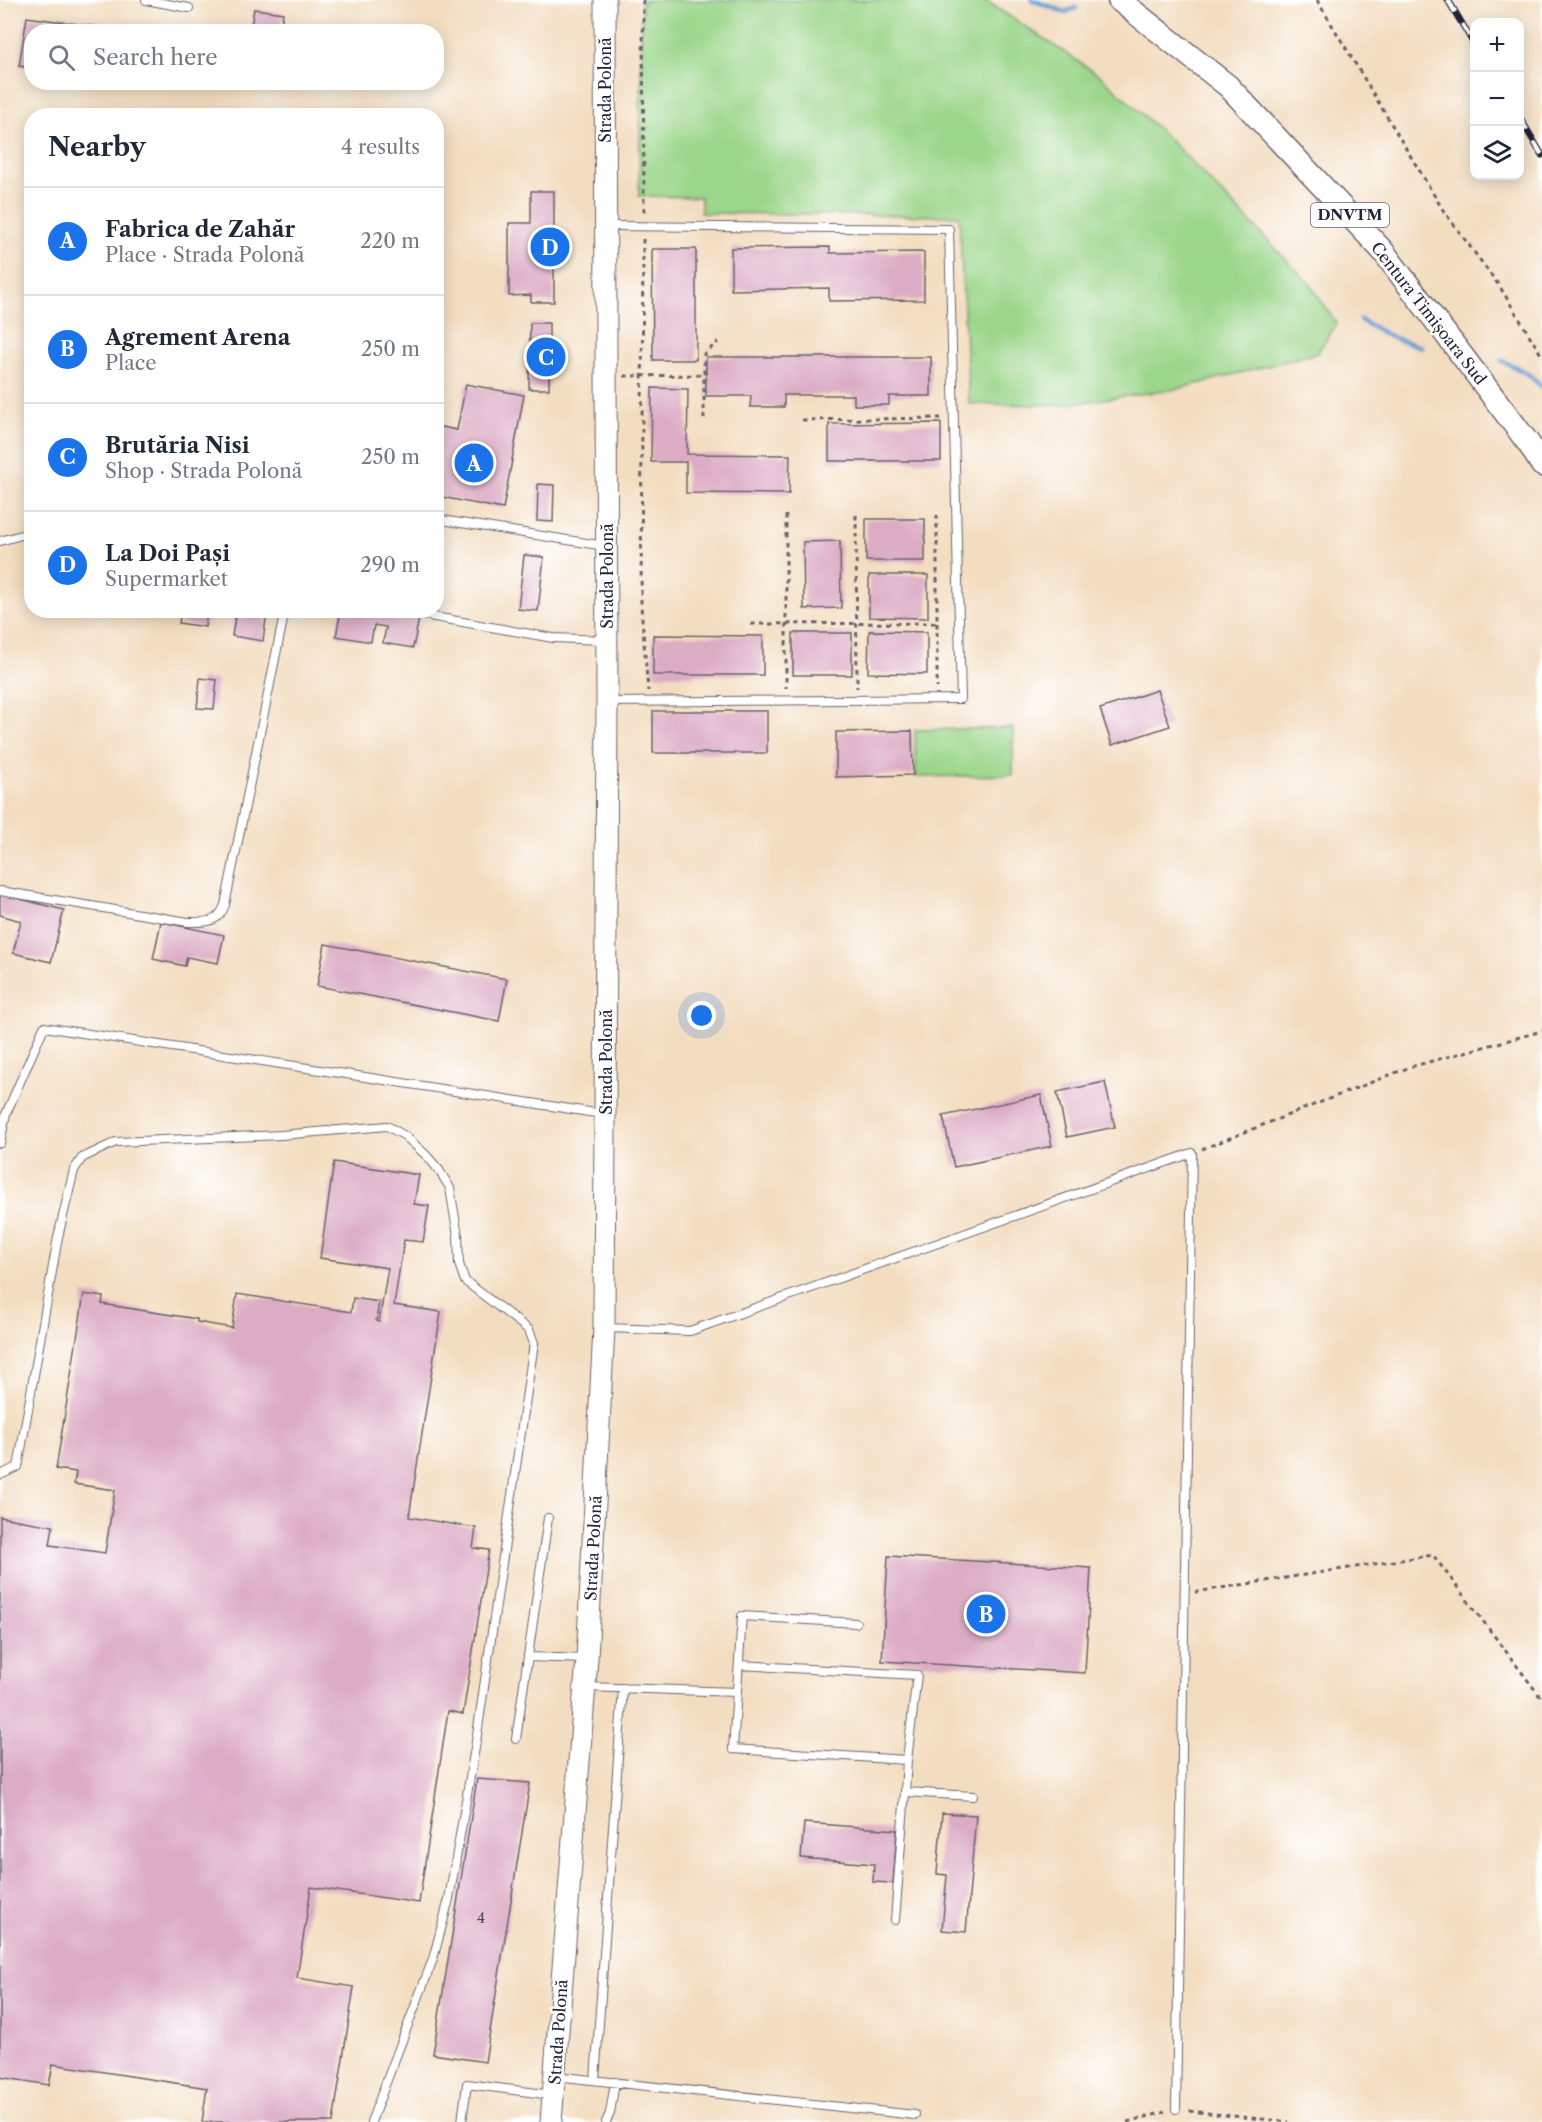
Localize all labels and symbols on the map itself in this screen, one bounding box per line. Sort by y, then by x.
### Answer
street label: Strada Polonă [595,37,615,143]
road number: DNVTM [1311,203,1389,227]
pin: D [530,224,570,270]
street label: Centura Timișoara Sud [1367,238,1491,389]
pin: C [526,334,566,380]
pin: A [454,440,494,486]
street label: Strada Polonă [597,523,617,629]
your location [687,1001,716,1030]
street label: Strada Polonă [596,1009,616,1115]
street label: Strada Polonă [580,1494,606,1601]
pin: B [966,1592,1006,1636]
house number: 4 [477,1909,485,1927]
street label: Strada Polonă [544,1978,572,2085]

